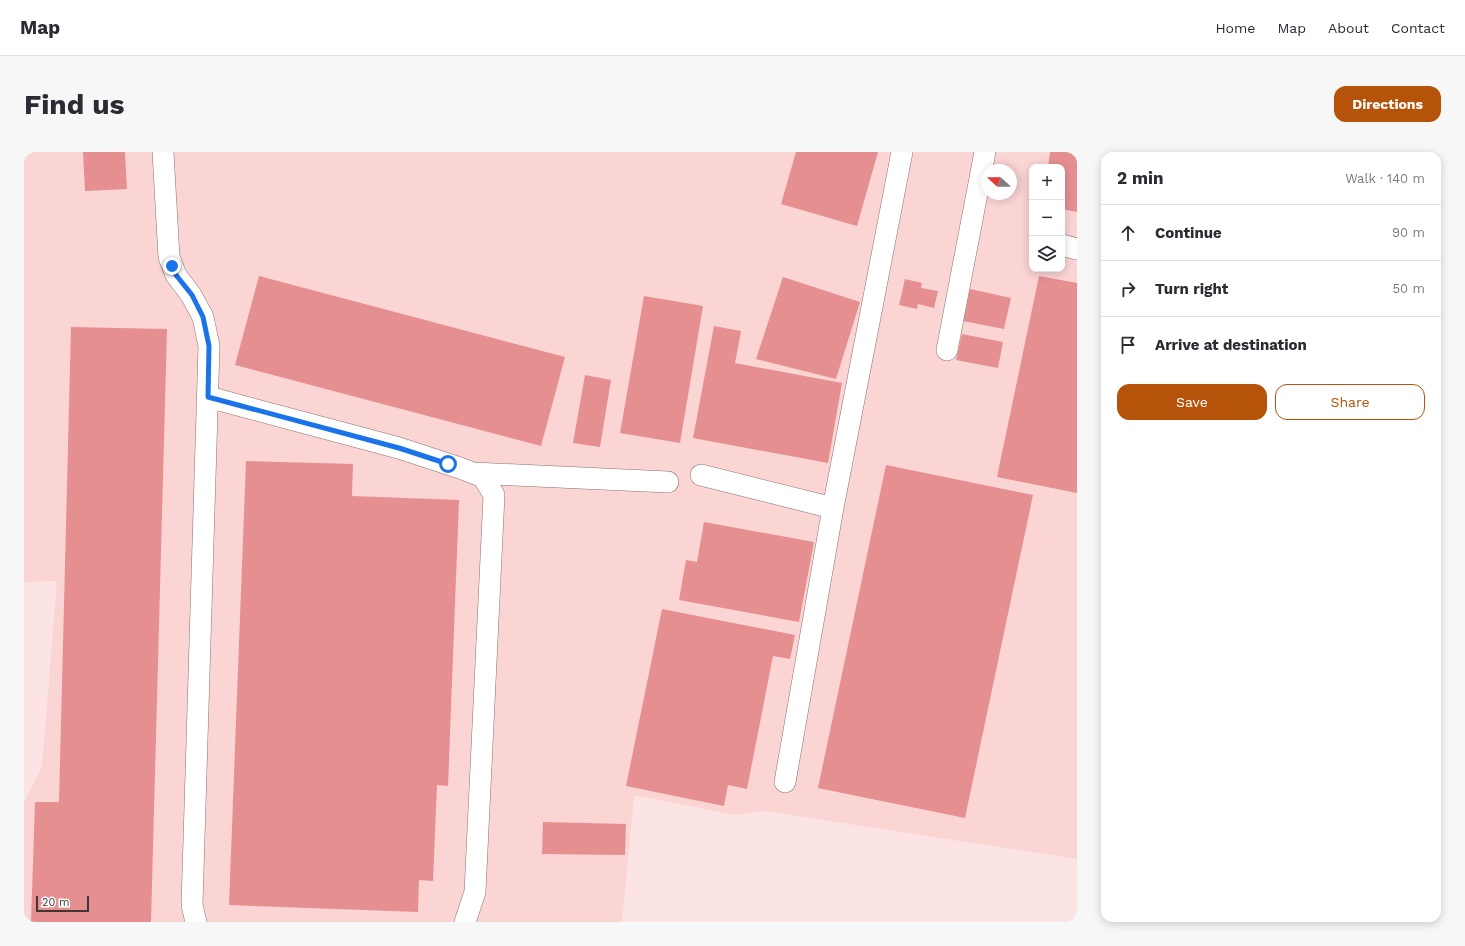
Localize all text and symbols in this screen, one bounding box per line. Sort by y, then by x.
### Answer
text: Map [20,16,60,39]
text: Home [1215,20,1255,36]
text: Map [1277,20,1306,36]
text: About [1328,20,1369,36]
text: Contact [1391,20,1445,36]
button: Directions [1334,86,1441,122]
text: Find us [24,88,124,121]
north arrow [981,164,1017,200]
map controls [1029,164,1065,272]
button: + [1029,164,1065,200]
text: 2 min [1117,168,1163,188]
text: Walk · 140 m [1345,171,1425,186]
button: − [1029,200,1065,236]
icon: ahead [1117,222,1139,244]
text: Continue [1155,224,1222,242]
text: 90 m [1392,225,1425,240]
button: layers [1029,236,1065,272]
route end [163,257,181,275]
icon: right [1117,278,1139,300]
text: Turn right [1155,280,1228,298]
text: 50 m [1393,281,1425,296]
icon: arrive [1117,334,1139,356]
text: Arrive at destination [1155,336,1307,354]
button: Save [1117,384,1267,420]
button: Share [1275,384,1425,420]
route start [439,455,457,473]
scale bar [36,894,89,913]
text: 20 m [42,896,70,909]

